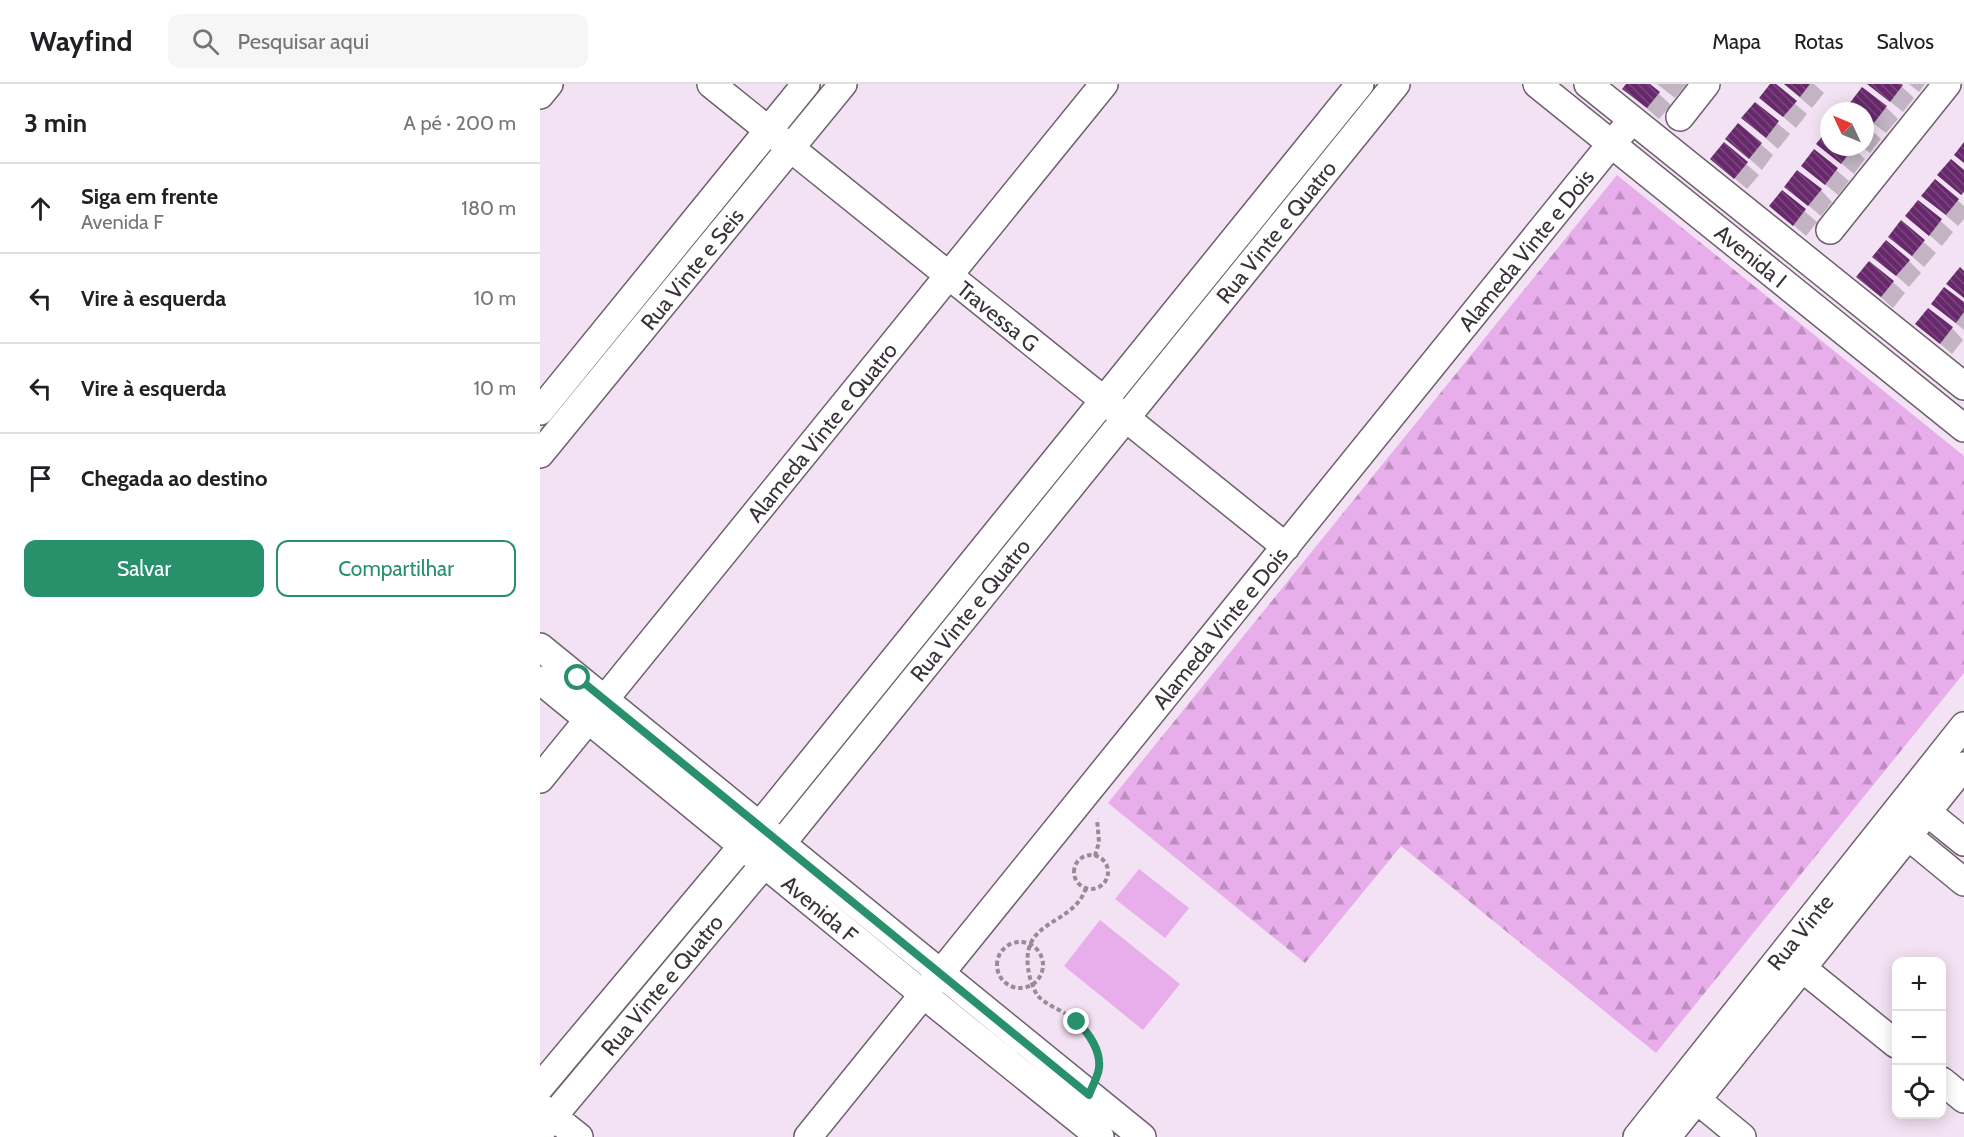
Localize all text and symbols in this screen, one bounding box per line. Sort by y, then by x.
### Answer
search box [168,14,588,68]
text: Wayfind [30,24,132,58]
icon: search [189,25,222,58]
text: Pesquisar aqui [237,28,369,55]
text: Mapa [1712,29,1761,54]
text: Rotas [1794,29,1843,54]
text: Salvos [1876,29,1934,54]
north arrow [1820,102,1874,156]
text: 3 min [24,107,87,139]
text: A pé · 200 m [404,111,516,135]
street label: Rua Vinte e Quatro [1211,155,1342,309]
street label: Alameda Vinte e Dois [1453,164,1600,337]
text: Siga em frente [81,183,218,210]
icon: ahead [24,192,57,225]
text: 180 m [461,196,516,220]
street label: Rua Vinte e Seis [635,203,750,336]
text: Avenida F [81,210,164,234]
street label: Avenida I [1709,219,1792,294]
street label: Travessa G [951,275,1044,357]
icon: left [24,282,57,315]
text: Vire à esquerda [81,285,226,312]
text: 10 m [473,286,516,310]
street label: Alameda Vinte e Quatro [742,337,903,528]
icon: left [24,372,57,405]
text: Vire à esquerda [81,375,226,402]
text: 10 m [473,376,516,400]
icon: arrive [24,462,57,495]
text: Chegada ao destino [81,465,267,492]
street label: Rua Vinte e Quatro [905,533,1036,687]
button: Salvar [24,540,264,597]
button: Compartilhar [276,540,516,597]
street label: Alameda Vinte e Dois [1147,542,1294,715]
route start [564,664,590,690]
street label: Avenida F [776,870,864,949]
street label: Rua Vinte [1762,889,1839,976]
street label: Rua Vinte e Quatro [596,909,729,1061]
map controls [1892,957,1946,1119]
button: + [1892,957,1946,1011]
route end [1063,1008,1089,1034]
button: − [1892,1011,1946,1065]
button: locate [1892,1065,1946,1119]

